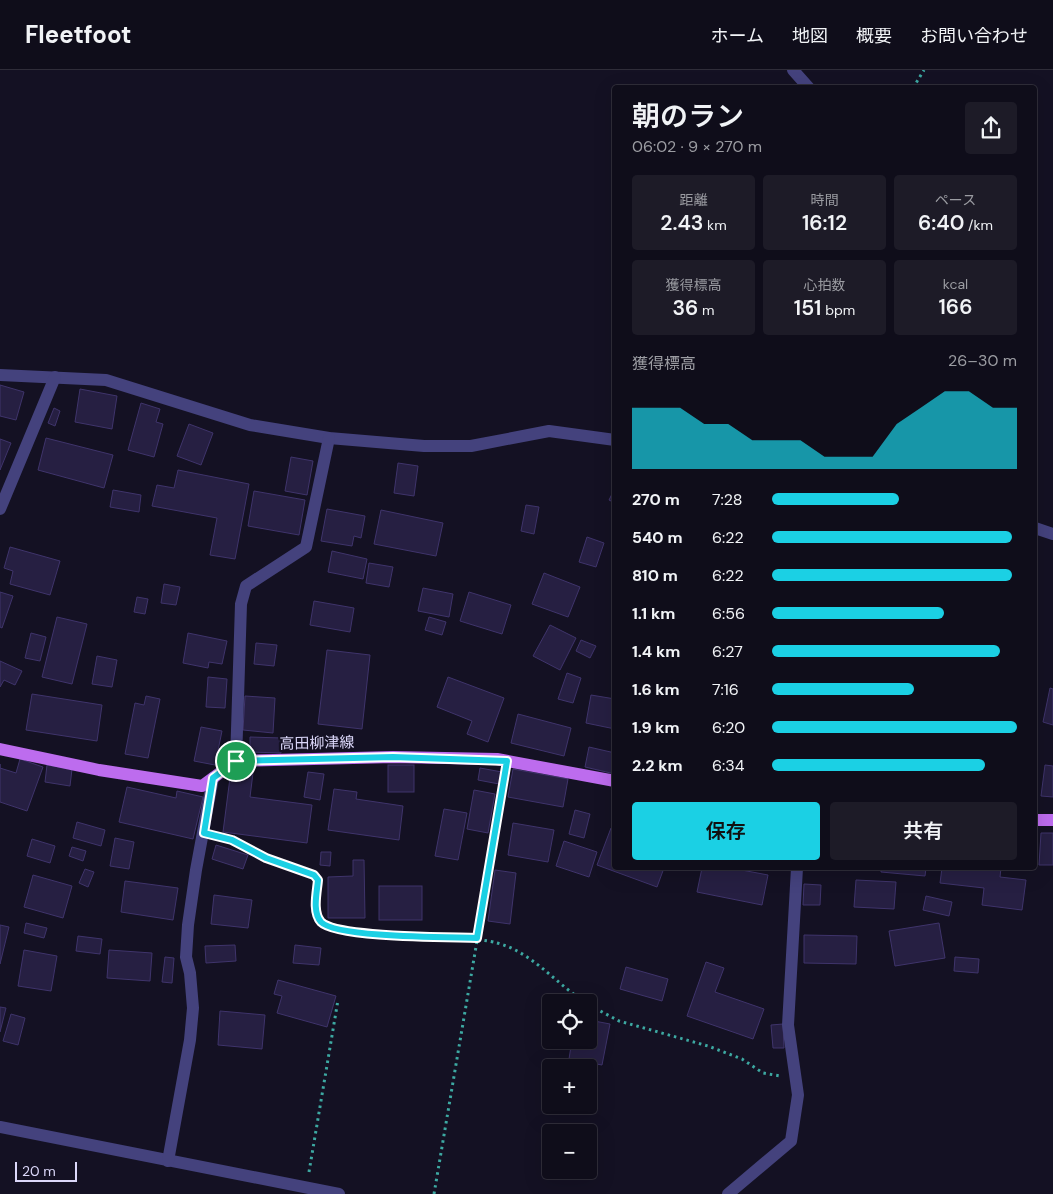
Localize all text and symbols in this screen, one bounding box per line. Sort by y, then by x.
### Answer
text: Fleetfoot [25,19,132,50]
text: ホーム [711,24,764,48]
text: 地図 [792,24,828,48]
text: 概要 [856,24,892,48]
text: お問い合わせ [920,24,1028,48]
text: 朝のラン [632,98,744,135]
button: share [965,102,1017,154]
text: 06:02 · 9 × 270 m [632,136,762,157]
text: 距離 [680,191,708,209]
text: 時間 [811,191,839,209]
text: ペース [935,191,976,209]
text: 2.43 [660,209,703,237]
text: 16:12 [802,209,847,237]
text: 6:40 [918,209,964,237]
text: km [703,216,727,234]
text: /km [964,216,993,234]
text: kcal [943,275,968,293]
text: 獲得標高 [666,276,722,294]
text: 心拍数 [804,276,846,294]
text: 166 [939,293,972,321]
text: 36 [672,294,698,322]
text: 151 [794,294,821,322]
text: m [698,301,715,319]
text: bpm [821,301,855,319]
text: 26–30 m [948,350,1017,371]
text: 獲得標高 [632,353,696,374]
text: 270 m [632,489,680,510]
text: 7:28 [712,489,742,510]
text: 540 m [632,527,682,548]
text: 6:22 [712,527,744,548]
text: 810 m [632,565,678,586]
text: 6:22 [712,565,744,586]
text: 1.1 km [632,603,675,624]
text: 6:56 [712,603,745,624]
text: 1.4 km [632,641,680,662]
text: 6:27 [712,641,743,662]
text: 1.6 km [632,679,680,700]
text: 7:16 [712,679,739,700]
text: 1.9 km [632,717,680,738]
text: 6:20 [712,717,745,738]
street label: 高田柳津線 [279,732,355,754]
pin [215,740,257,782]
icon: arrive [222,747,250,775]
text: 2.2 km [632,755,683,776]
text: 6:34 [712,755,744,776]
button: 保存 [632,802,820,860]
button: 共有 [830,802,1017,860]
map controls [542,994,597,1179]
button: locate [542,994,597,1049]
button: + [542,1059,597,1114]
button: − [542,1124,597,1179]
scale bar [15,1159,78,1182]
text: 20 m [22,1162,56,1180]

